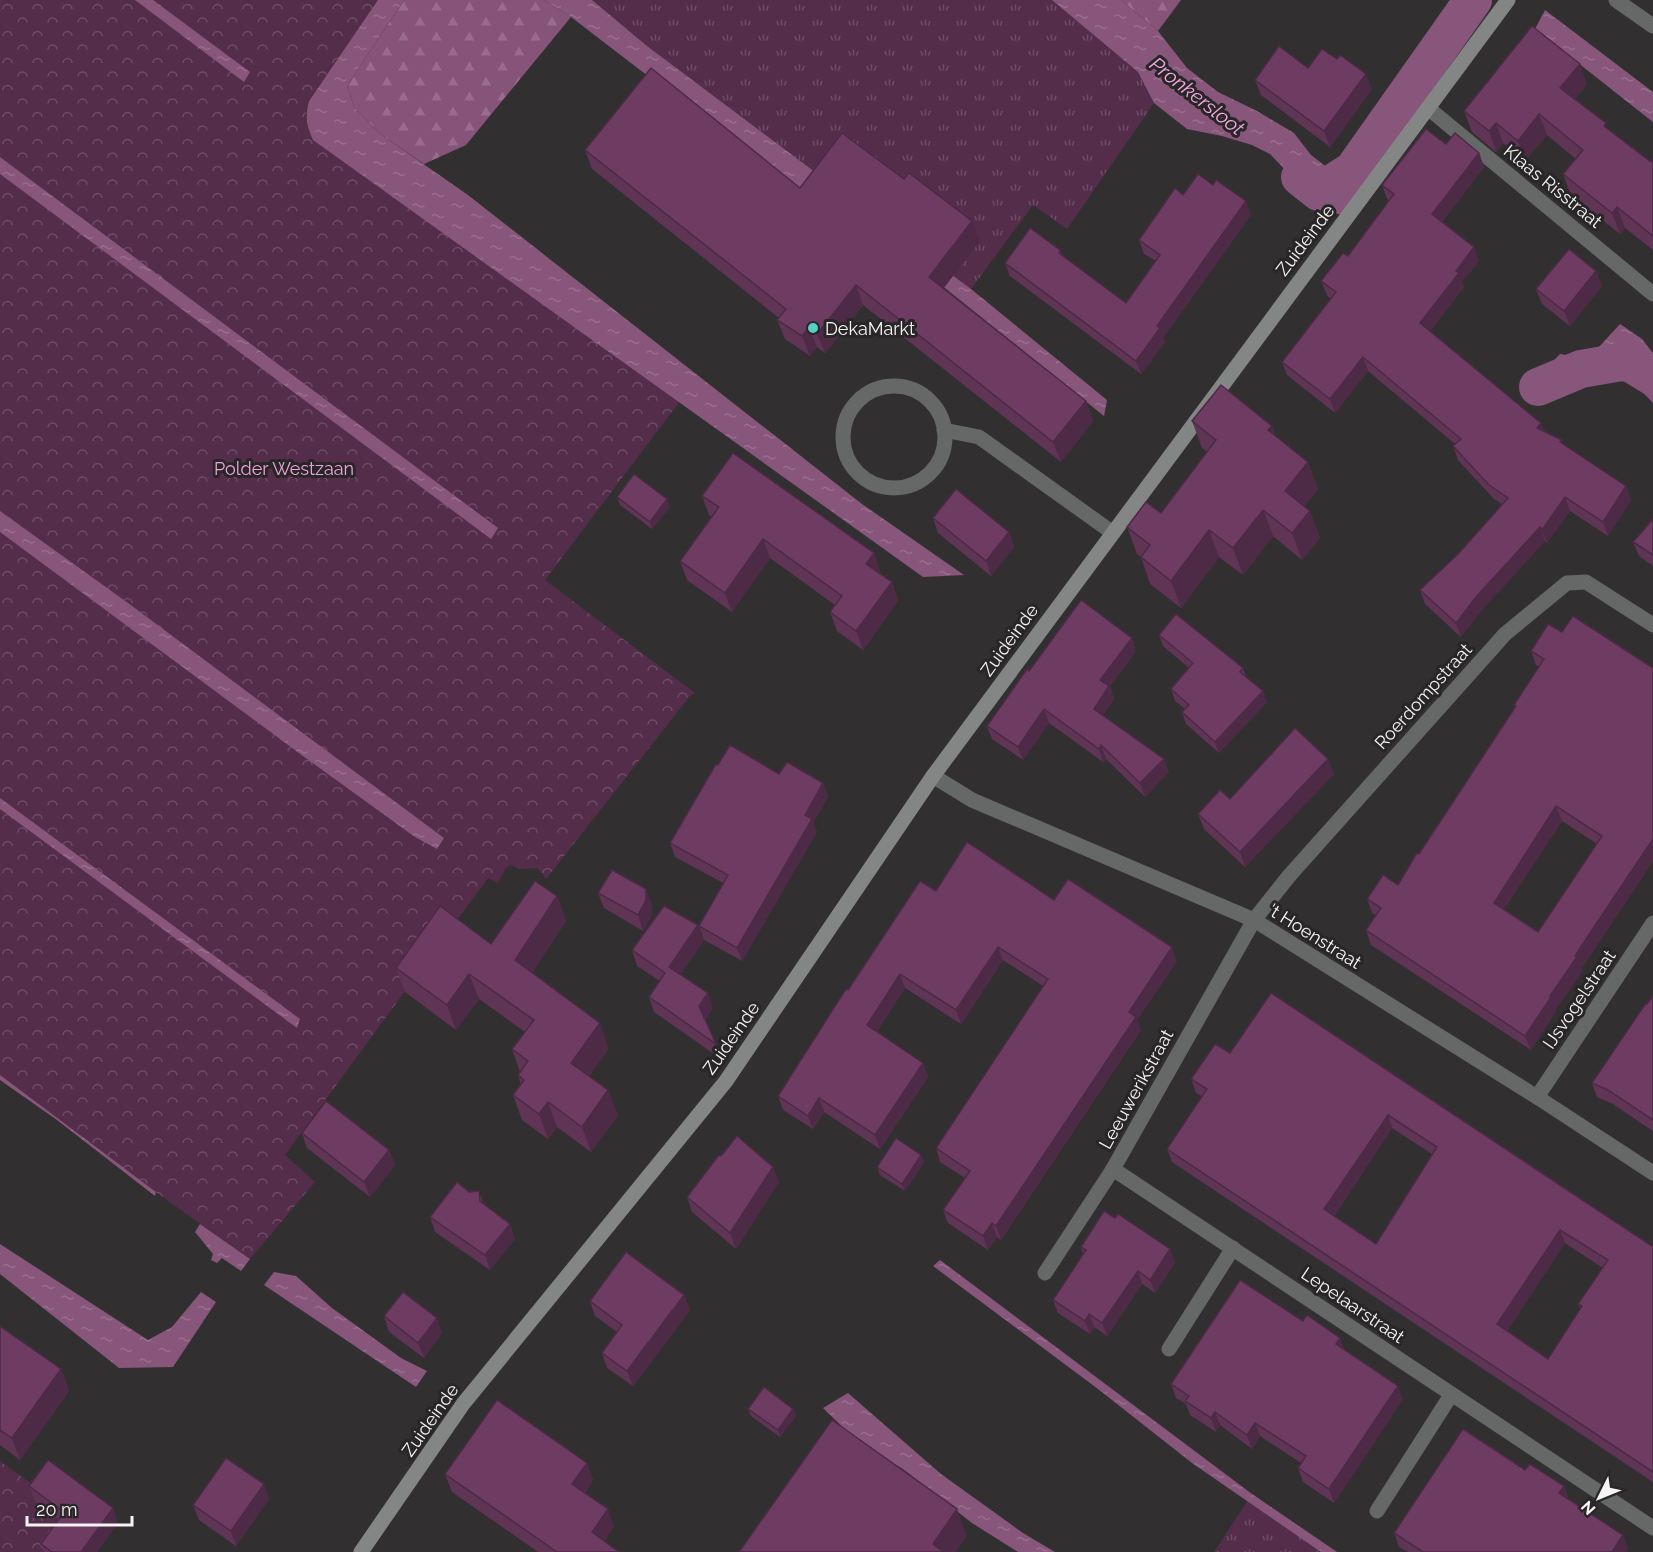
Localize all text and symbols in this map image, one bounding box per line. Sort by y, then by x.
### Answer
water label: Pronkersloot [1145,52,1249,141]
street label: Klaas Risstraat [1500,140,1606,232]
street label: Zuideinde [1271,200,1339,280]
place label: DekaMarkt [825,318,915,339]
marker: DekaMarkt [806,321,820,335]
park label: Polder Westzaan [214,458,354,479]
street label: Zuideinde [976,600,1042,680]
street label: Roerdompstraat [1370,639,1476,753]
street label: 't Hoenstraat [1265,899,1365,973]
street label: IJsvogelstraat [1538,946,1620,1052]
street label: Zuideinde [698,997,764,1078]
street label: Leeuwerikstraat [1094,1026,1178,1152]
street label: Lepelaarstraat [1297,1263,1409,1347]
street label: Zuideinde [397,1379,463,1460]
north arrow [1569,1468,1629,1528]
scale bar [27,1489,132,1527]
text: N [1577,1497,1600,1519]
text: 20 m [36,1499,78,1520]

